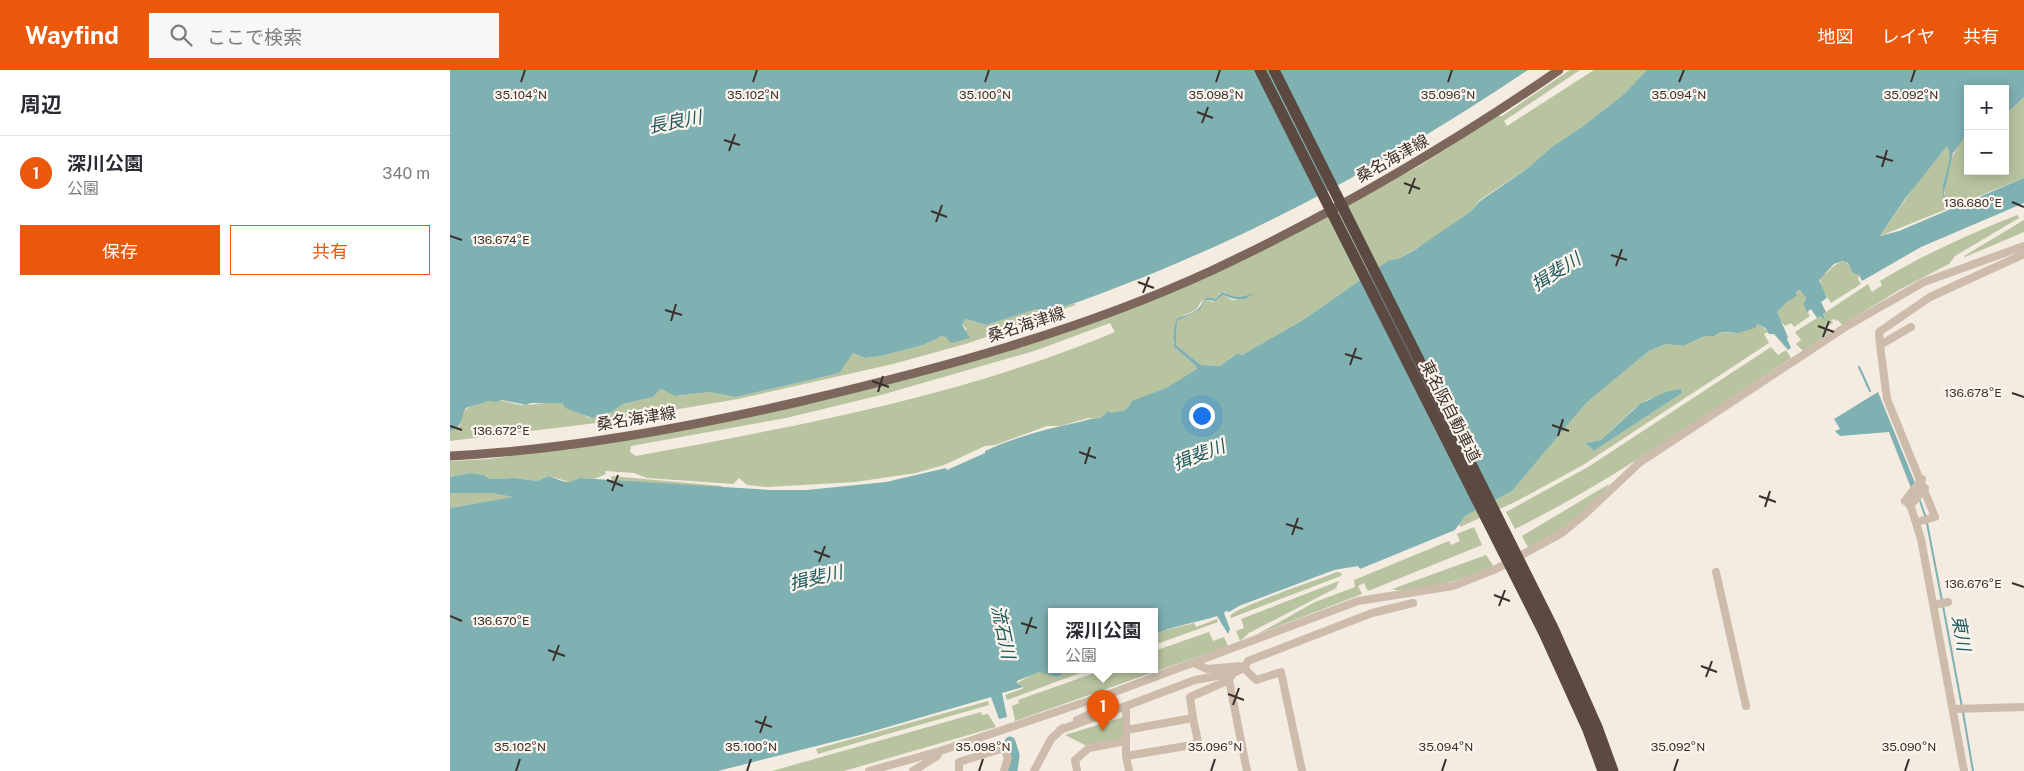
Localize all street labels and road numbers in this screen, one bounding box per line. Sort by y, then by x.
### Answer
street label: 桑名海津線 [1353,131,1432,186]
street label: 桑名海津線 [985,303,1067,346]
street label: 東名阪自動車道 [1417,357,1484,465]
street label: 桑名海津線 [595,403,677,434]

